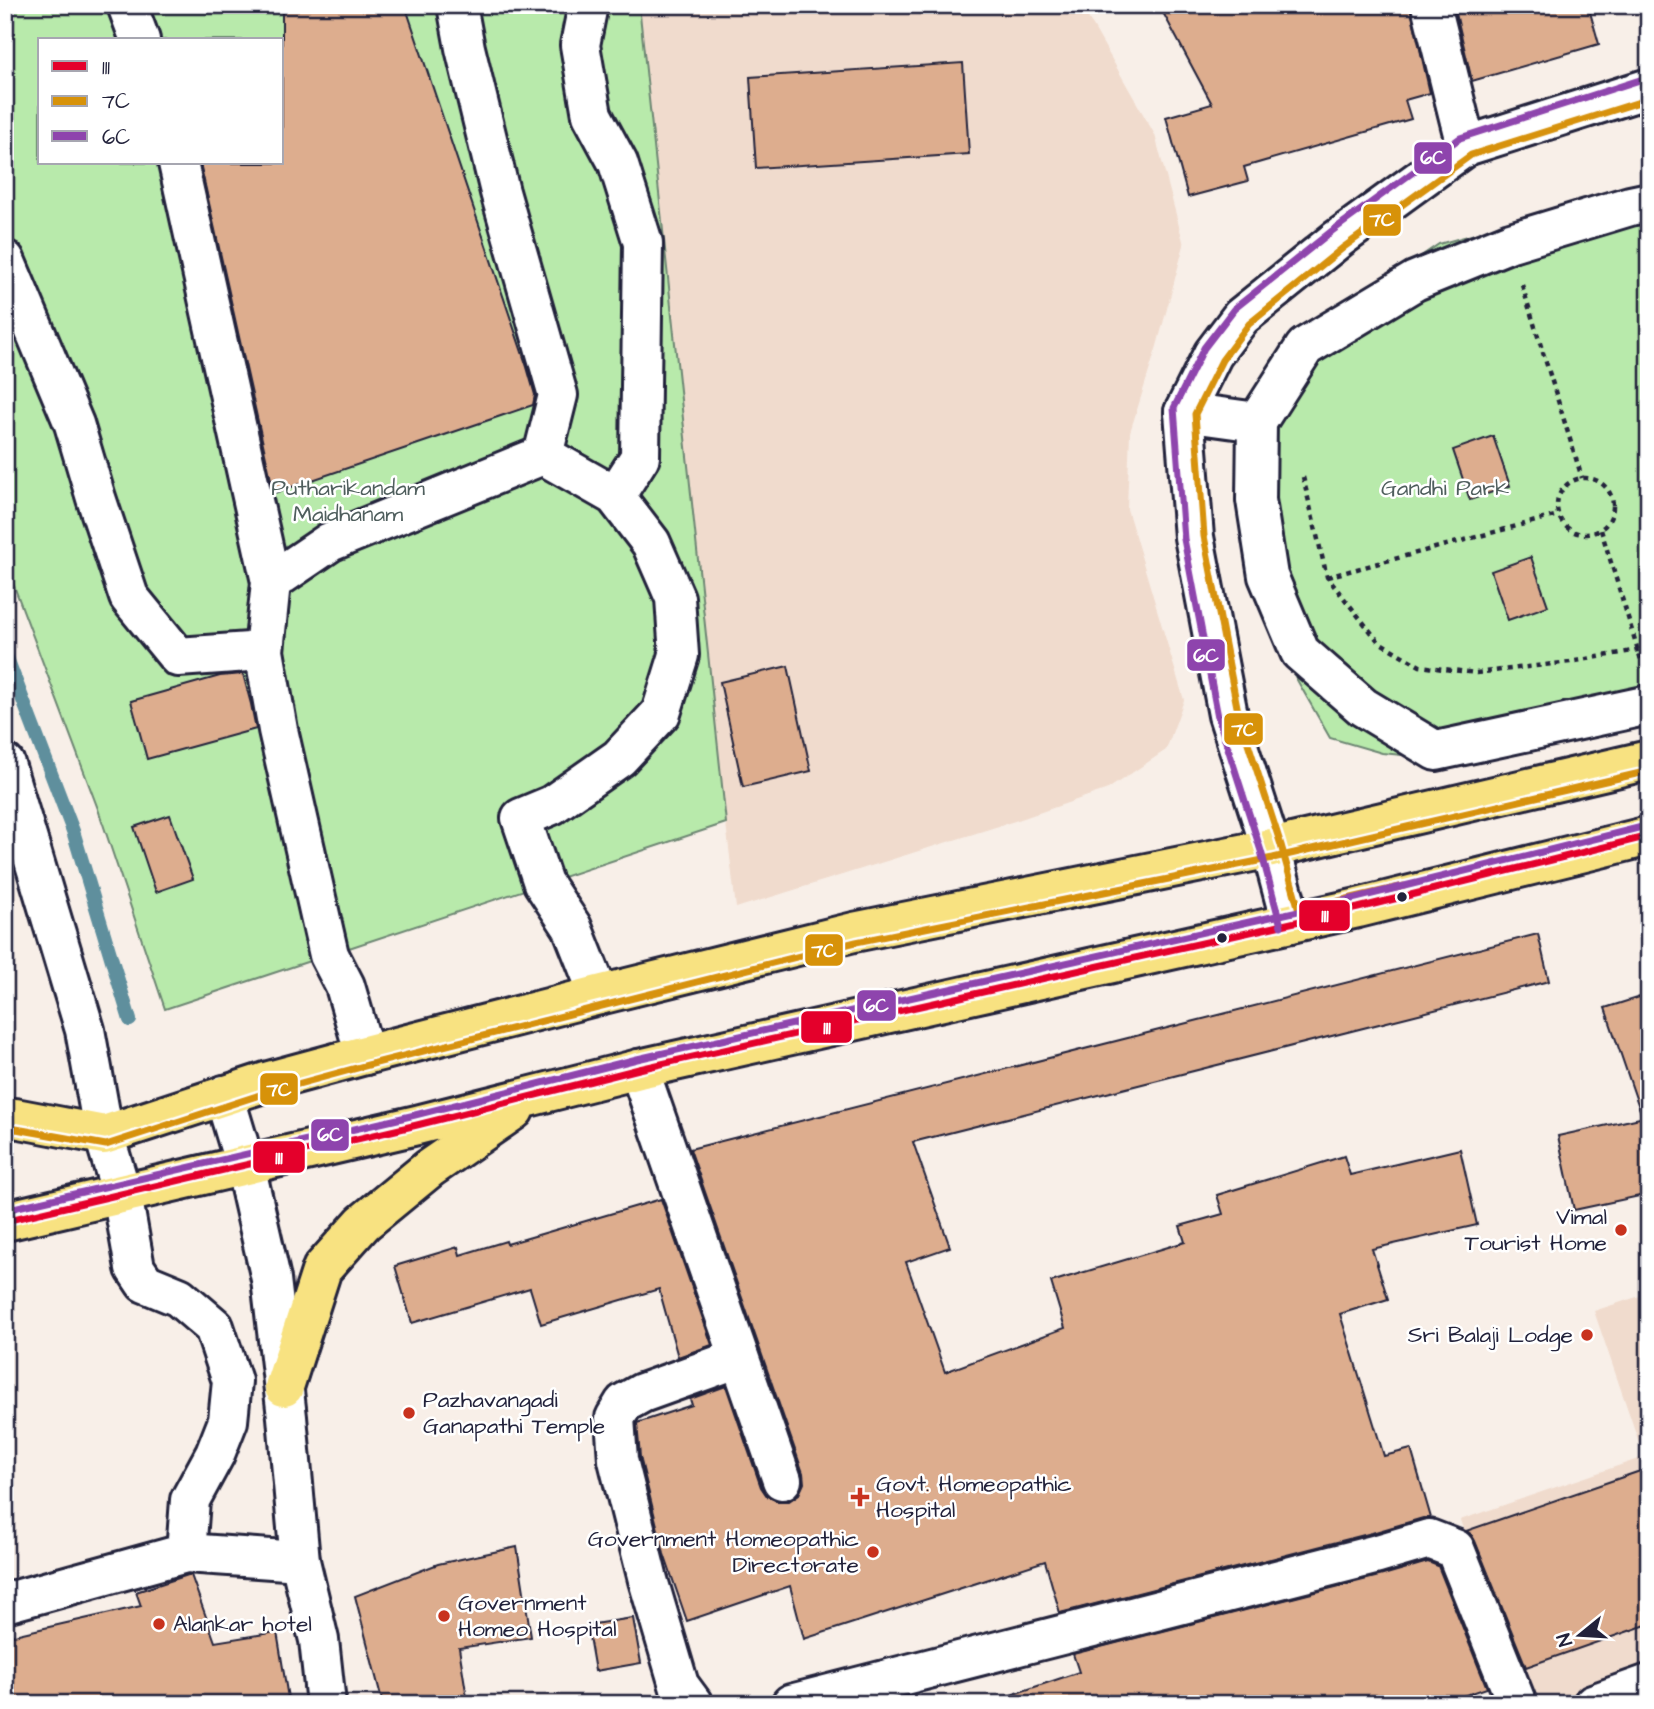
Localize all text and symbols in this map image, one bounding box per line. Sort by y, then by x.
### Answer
legend [38,38,284,164]
text: 111 [102,53,110,82]
text: 7C [102,87,130,116]
text: 6C [102,123,130,152]
line badge: 6C [1413,141,1453,175]
text: 6C [1420,145,1446,172]
line badge: 7C [1362,203,1402,237]
text: 7C [1368,207,1395,234]
park label: Putharikandam Maidhanam [271,472,425,530]
park label: Gandhi Park [1381,472,1509,504]
line badge: 6C [1186,638,1226,672]
text: 6C [1193,643,1219,670]
line badge: 7C [1223,712,1264,746]
text: 7C [1230,717,1257,744]
unlabelled marker [1395,890,1409,904]
line badge: 111 [1298,899,1351,932]
text: 111 [1321,903,1329,930]
unlabelled marker [1215,931,1229,945]
line badge: 7C [804,933,844,967]
text: 7C [810,938,837,965]
line badge: 6C [856,989,897,1022]
text: 6C [863,993,889,1020]
line badge: 111 [800,1010,853,1044]
text: 111 [823,1015,831,1042]
line badge: 7C [259,1072,299,1106]
text: 7C [265,1077,292,1104]
line badge: 6C [310,1118,350,1152]
text: 6C [317,1122,343,1149]
line badge: 111 [252,1140,306,1174]
text: 111 [275,1145,283,1172]
place label: Vimal Tourist Home [1465,1201,1607,1259]
marker: Vimal Tourist Home [1613,1222,1629,1238]
place label: Sri Balaji Lodge [1408,1319,1573,1352]
marker: Sri Balaji Lodge [1579,1327,1595,1343]
place label: Pazhavangadi Ganapathi Temple [423,1384,605,1442]
marker: Pazhavangadi Ganapathi Temple [401,1405,417,1421]
place label: Govt. Homeopathic Hospital [876,1468,1072,1526]
marker: Govt. Homeopathic Hospital [850,1487,870,1507]
place label: Government Homeopathic Directorate [588,1523,859,1581]
marker: Government Homeopathic Directorate [865,1544,881,1560]
place label: Government Homeo Hospital [458,1587,617,1645]
north arrow [1546,1600,1616,1670]
place label: Alankar hotel [173,1608,312,1640]
marker: Government Homeo Hospital [436,1608,452,1624]
marker: Alankar hotel [151,1616,167,1632]
text: N [1551,1630,1580,1650]

